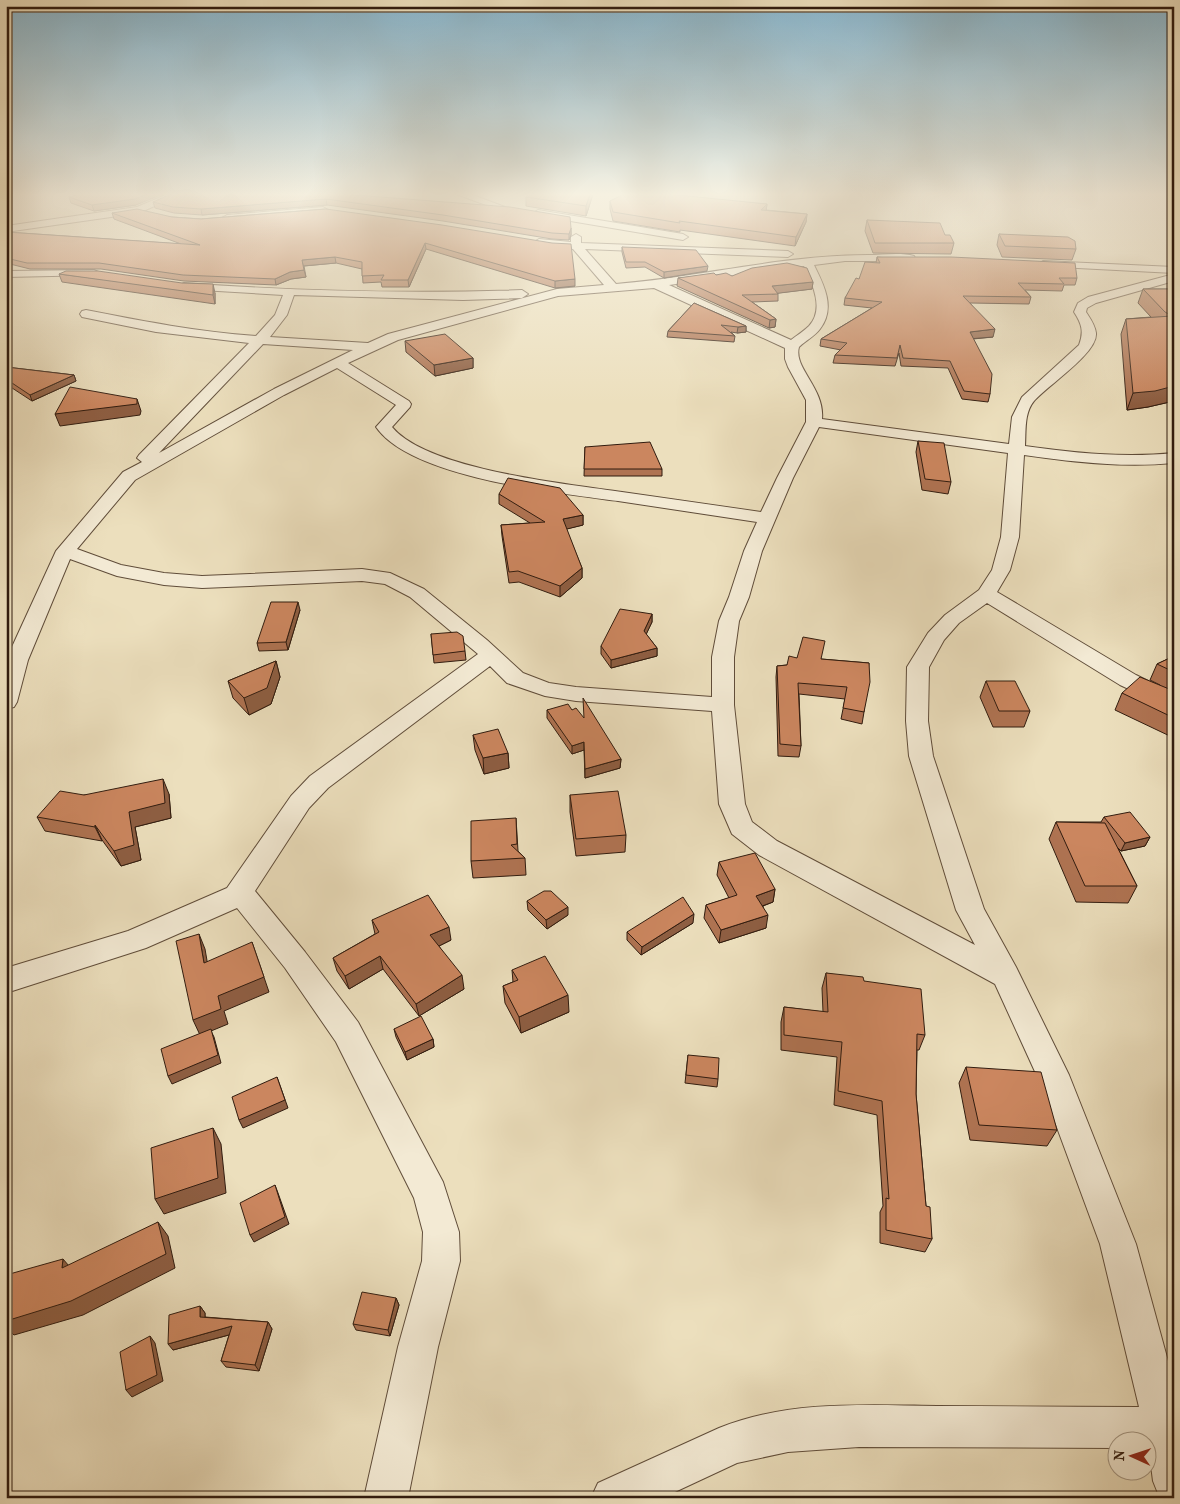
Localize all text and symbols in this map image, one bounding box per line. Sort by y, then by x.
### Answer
north arrow [1108,1432,1158,1482]
text: N [1111,1449,1128,1461]

